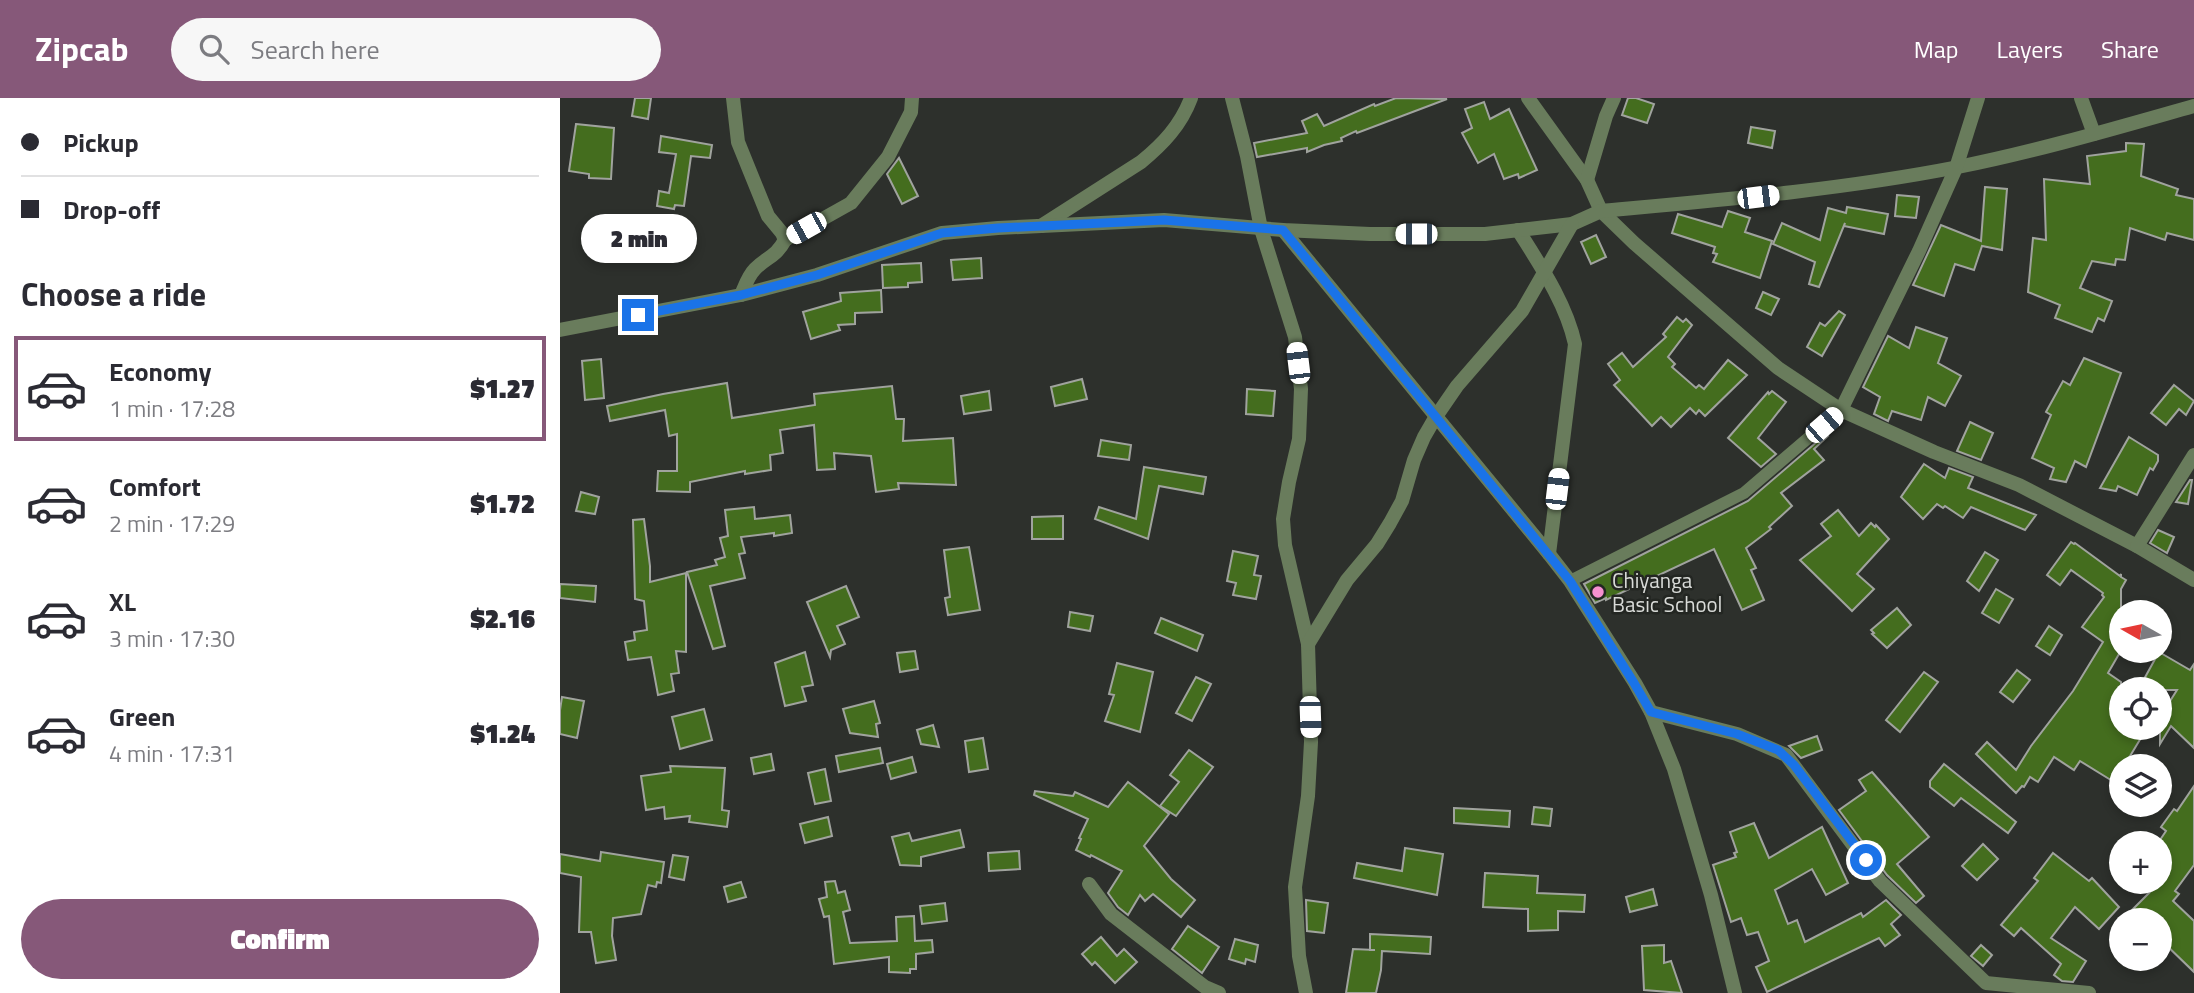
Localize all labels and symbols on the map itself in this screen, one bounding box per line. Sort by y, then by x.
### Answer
car [1736,184,1781,210]
car [783,209,830,247]
callout: 2 min [580,214,696,262]
car [1396,224,1438,245]
route end [622,299,654,331]
car [1286,341,1311,385]
car [1802,403,1847,447]
car [1545,467,1570,511]
place label: Chiyanga Basic School [1612,564,1722,620]
marker: Chiyanga Basic School [1590,584,1606,600]
north arrow [2109,600,2172,663]
car [1299,696,1322,738]
route start [1850,844,1882,876]

